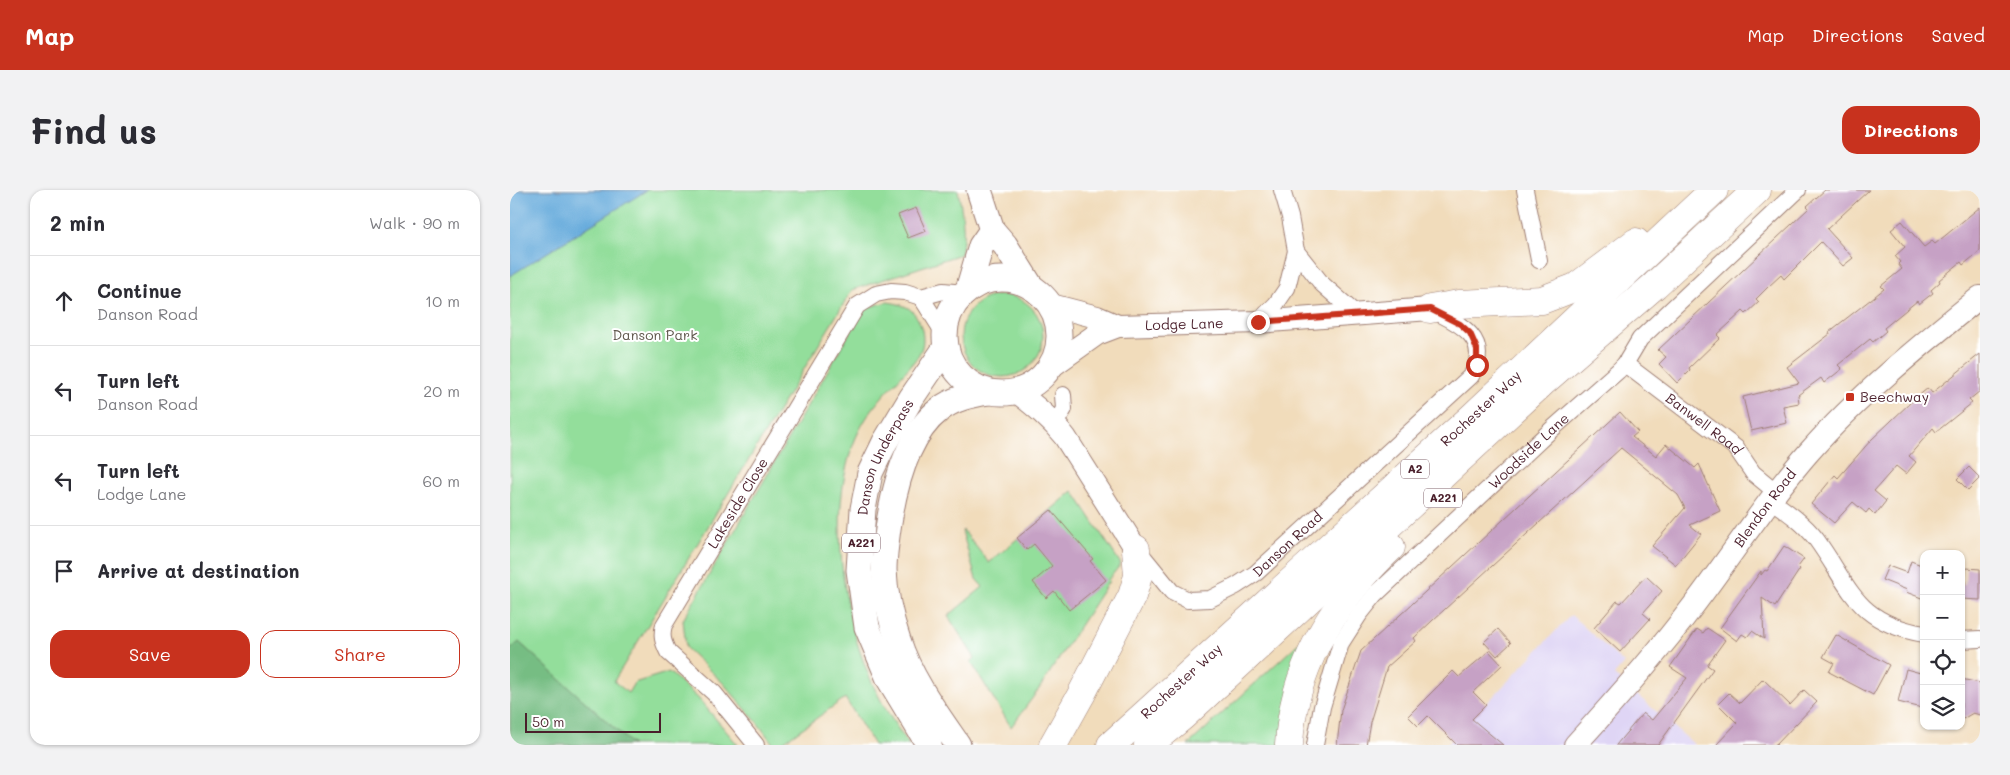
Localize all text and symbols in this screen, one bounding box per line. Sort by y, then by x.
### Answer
text: Map [25,20,74,51]
text: Map [1747,23,1784,47]
text: Directions [1812,23,1904,47]
text: Saved [1932,23,1985,47]
button: Directions [1842,106,1980,154]
text: Find us [30,107,157,153]
text: 2 min [50,209,105,236]
text: Walk · 90 m [369,212,460,233]
text: Continue [97,278,182,303]
icon: ahead [50,287,78,315]
text: 10 m [425,290,460,311]
text: Danson Road [97,303,198,324]
route end [1247,311,1270,334]
street label: Lodge Lane [1145,313,1224,334]
park label: Danson Park [612,325,698,344]
route start [1466,354,1489,377]
street label: Rochester Way [1436,366,1525,450]
text: Turn left [97,368,180,393]
icon: left [50,377,78,405]
text: 20 m [423,380,460,401]
place label: Beechway [1860,387,1929,406]
street label: Banwell Road [1662,388,1747,458]
marker: Beechway [1844,391,1856,403]
text: Danson Road [97,393,198,414]
street label: Danson Underpass [853,395,918,516]
street label: Woodside Lane [1484,408,1573,493]
street label: Lakeside Close [703,454,772,552]
text: Turn left [97,458,180,483]
road number: A2 [1401,460,1429,478]
street label: Blendon Road [1729,465,1800,551]
icon: left [50,467,78,495]
text: 60 m [423,470,460,491]
text: Lodge Lane [97,483,187,504]
road number: A221 [1424,488,1462,508]
street label: Danson Road [1248,507,1326,581]
road number: A221 [842,533,880,552]
map controls [1920,550,1965,730]
button: + [1920,550,1965,595]
icon: arrive [50,557,78,585]
text: Arrive at destination [97,558,300,583]
button: − [1920,595,1965,640]
button: Save [50,630,250,678]
button: Share [260,630,460,678]
street label: Rochester Way [1136,639,1226,723]
button: locate [1920,640,1965,685]
button: layers [1920,685,1965,730]
scale bar [525,710,661,733]
text: 50 m [532,712,564,731]

